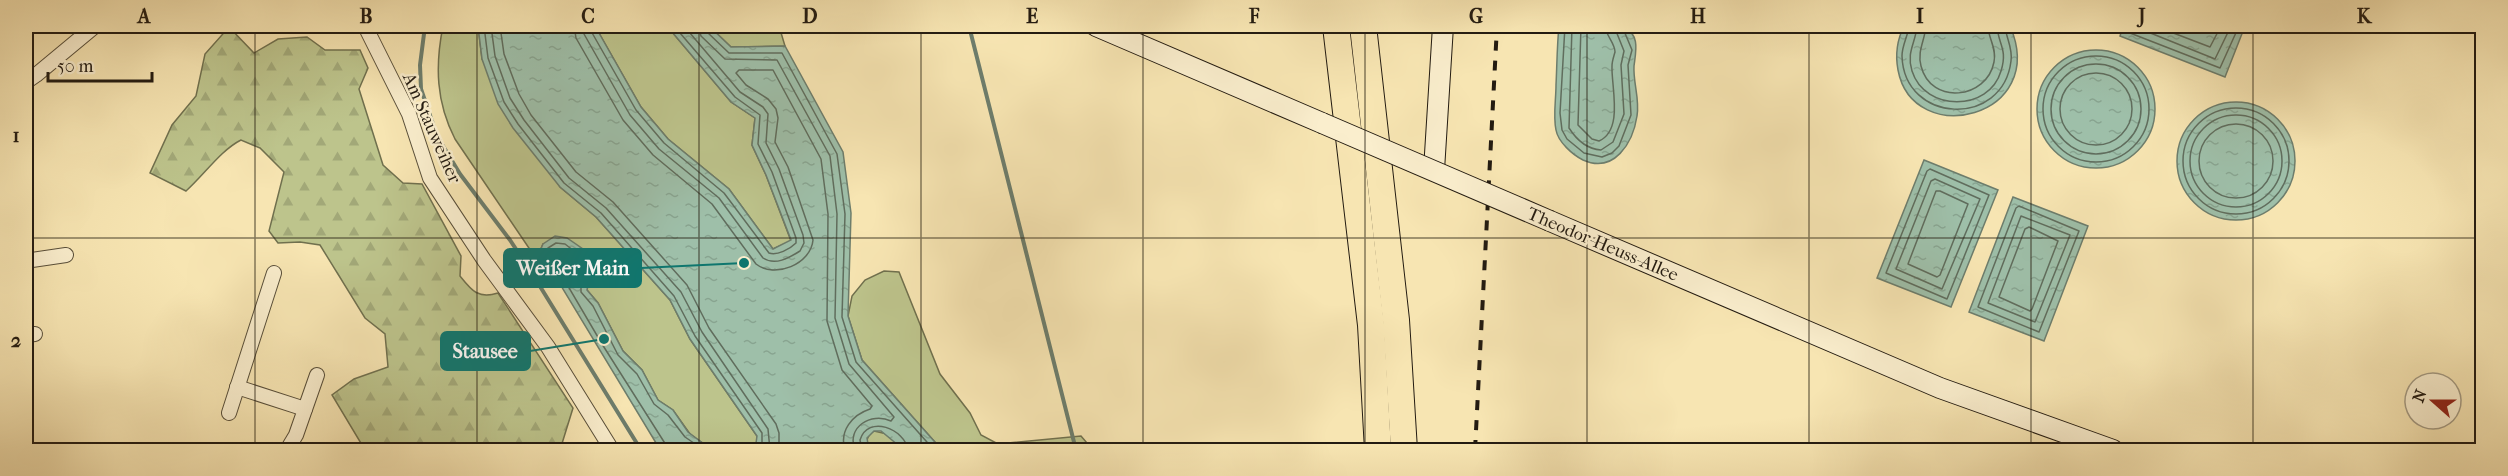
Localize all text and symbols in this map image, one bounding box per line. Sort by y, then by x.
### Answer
text: A [136,5,152,28]
text: B [359,5,373,28]
text: C [581,5,595,28]
text: D [802,5,818,28]
text: E [1026,5,1038,28]
text: F [1248,5,1260,28]
text: G [1469,5,1483,28]
text: H [1690,5,1706,28]
text: I [1916,5,1924,28]
text: J [2136,5,2146,28]
text: K [2357,5,2373,28]
scale bar [48,45,152,83]
text: 50 m [57,56,94,77]
street label: Am Stauweiher [397,69,465,187]
text: 1 [12,124,20,147]
street label: Theodor-Heuss-Allee [1524,203,1682,286]
callout: Weißer Main [504,249,641,287]
text: Weißer Main [516,257,630,280]
text: 2 [11,329,21,352]
callout: Stausee [441,332,530,370]
text: Stausee [452,340,518,363]
north arrow [2403,371,2463,431]
text: N [2408,386,2431,405]

